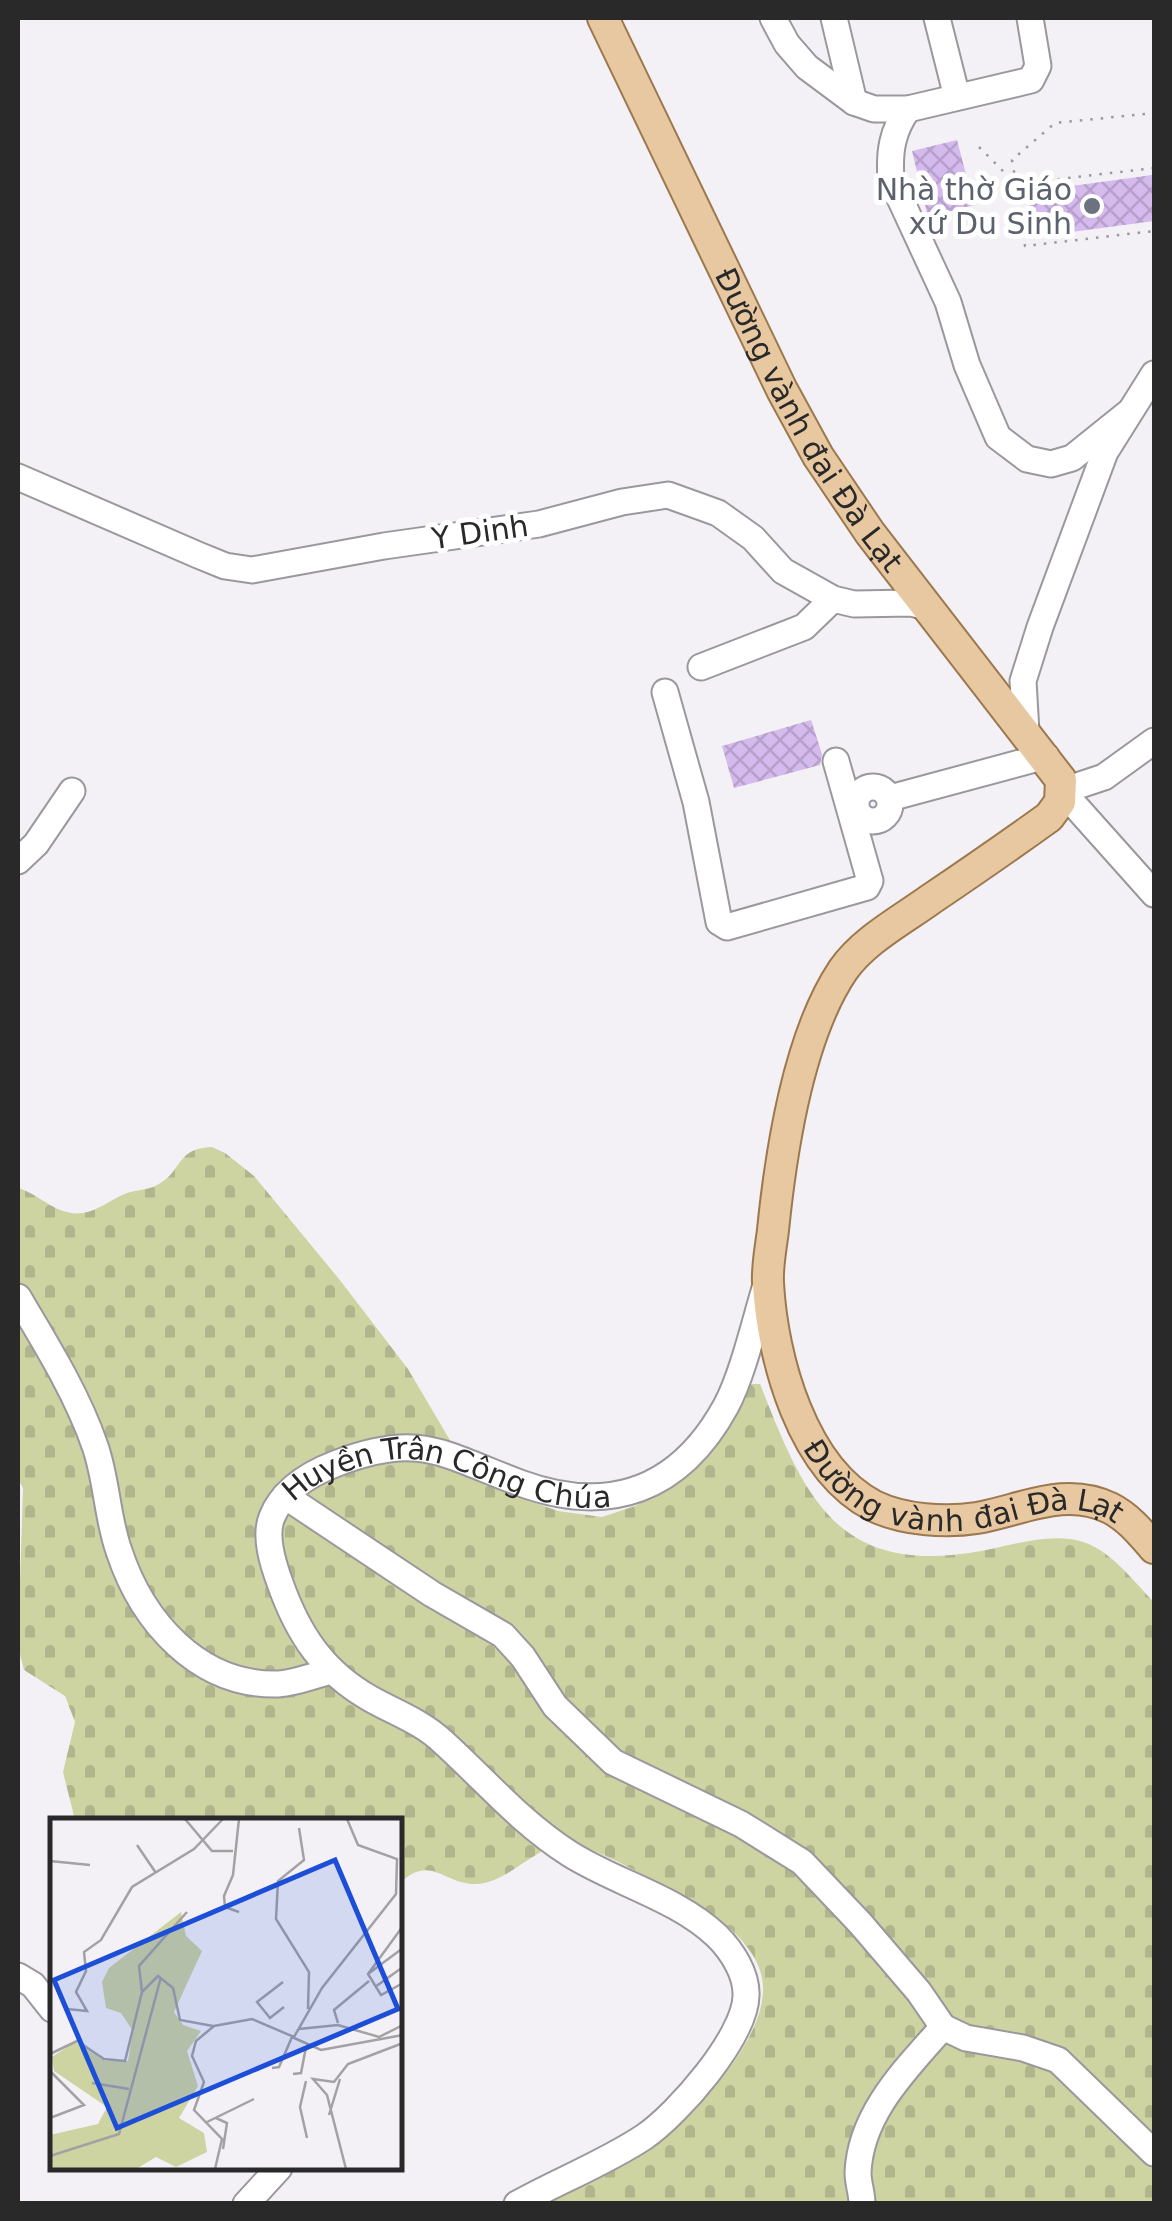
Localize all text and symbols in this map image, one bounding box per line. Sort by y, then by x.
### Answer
place label: Nhà thờ Giáo xứ Du Sinh [876,172,1072,241]
marker: Nhà thờ Giáo xứ Du Sinh [1081,195,1103,217]
street label: Đường vành đai Đà Lạt [708,262,911,579]
street label: Y Dinh [428,508,531,556]
text: Huyền Trân Công Chúa [275,1430,612,1515]
street label: Đường vành đai Đà Lạt [797,1433,1131,1538]
street label: Huyền Trân Công Chúa [280,1476,624,1524]
inset map [50,1818,402,2171]

